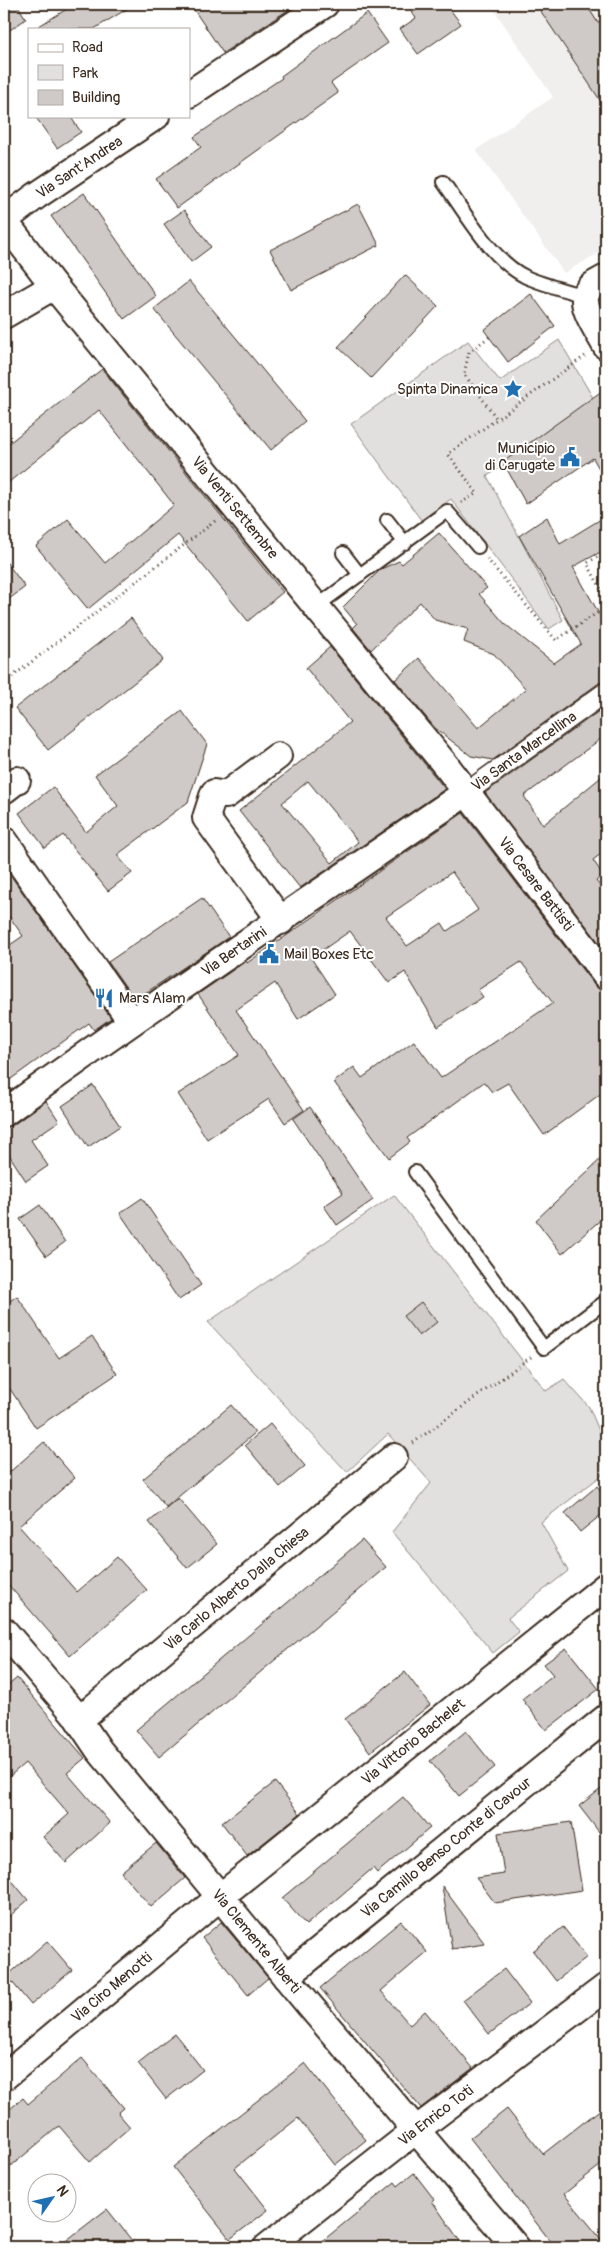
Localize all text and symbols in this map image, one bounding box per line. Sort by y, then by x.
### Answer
legend [28,28,190,118]
text: Road [72,38,103,57]
text: Park [72,64,99,83]
text: Building [72,88,120,107]
street label: Via Sant'Andrea [33,132,126,203]
place icon: Spinta Dinamica [502,378,524,400]
place label: Spinta Dinamica [397,380,498,399]
place label: Municipio di Carugate [485,439,556,475]
public building icon: Municipio di Carugate [559,446,581,468]
street label: Via Venti Settembre [187,452,283,563]
street label: Via Santa Marcellina [467,707,580,795]
street label: Via Cesare Battisti [494,833,578,935]
street label: Via Bertarini [197,922,271,981]
public building icon: Mail Boxes Etc [258,943,280,965]
place label: Mail Boxes Etc [284,945,374,964]
restaurant icon: Mars Alam [93,987,115,1009]
place label: Mars Alam [119,989,186,1008]
street label: Via Carlo Alberto Dalla Chiesa [160,1523,313,1655]
street label: Via Vittorio Bachelet [357,1693,469,1789]
street label: Via Camillo Benso Conte di Cavour [357,1772,536,1922]
street label: Via Clemente Alberti [208,1885,305,1997]
street label: Via Ciro Menotti [67,1948,156,2027]
street label: Via Enrico Toti [394,2080,477,2150]
north arrow [28,2174,78,2224]
text: N [53,2182,72,2200]

